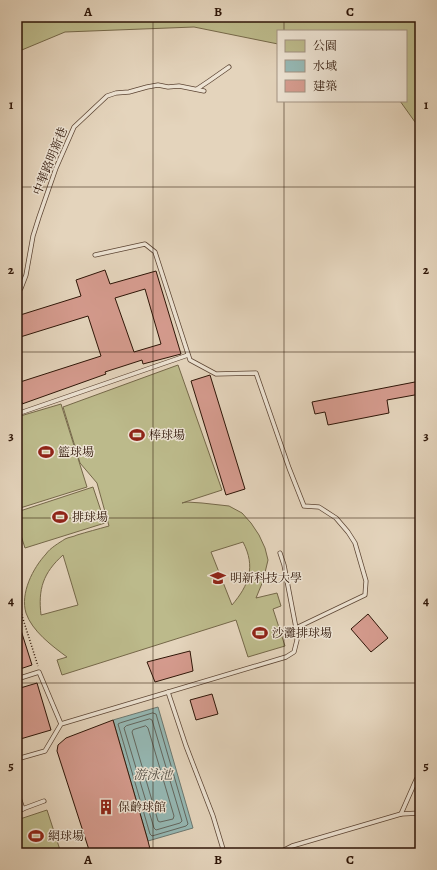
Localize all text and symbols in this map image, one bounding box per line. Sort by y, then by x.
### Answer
text: A [83,3,93,20]
text: B [214,3,222,20]
text: C [346,3,354,20]
legend [277,30,407,102]
text: 公園 [313,38,337,54]
text: 水域 [313,58,337,74]
text: 建築 [313,78,337,94]
text: 1 [9,96,14,113]
text: 1 [424,96,429,113]
street label: 中華路明新巷 [29,125,71,197]
text: 2 [8,261,15,278]
text: 2 [423,261,430,278]
sports icon: 棒球場 [128,426,146,444]
text: 3 [8,427,14,444]
place label: 棒球場 [149,427,185,443]
text: 3 [423,427,429,444]
sports icon: 籃球場 [37,443,55,461]
place label: 籃球場 [58,444,94,460]
sports icon: 排球場 [51,508,69,526]
place label: 排球場 [72,509,108,525]
school or university icon: 明新科技大學 [209,569,227,587]
place label: 明新科技大學 [230,570,302,586]
text: 4 [8,592,14,609]
text: 4 [423,592,429,609]
sports icon: 沙灘排球場 [251,624,269,642]
place label: 沙灘排球場 [272,625,332,641]
text: 5 [8,757,14,774]
text: 5 [423,757,429,774]
water label: 游泳池 [133,766,174,783]
building icon: 保齡球館 [97,798,115,816]
place label: 保齡球館 [118,799,166,815]
sports icon: 網球場 [27,827,45,845]
place label: 網球場 [48,828,84,844]
text: A [83,851,93,868]
text: B [214,851,222,868]
text: C [346,851,354,868]

